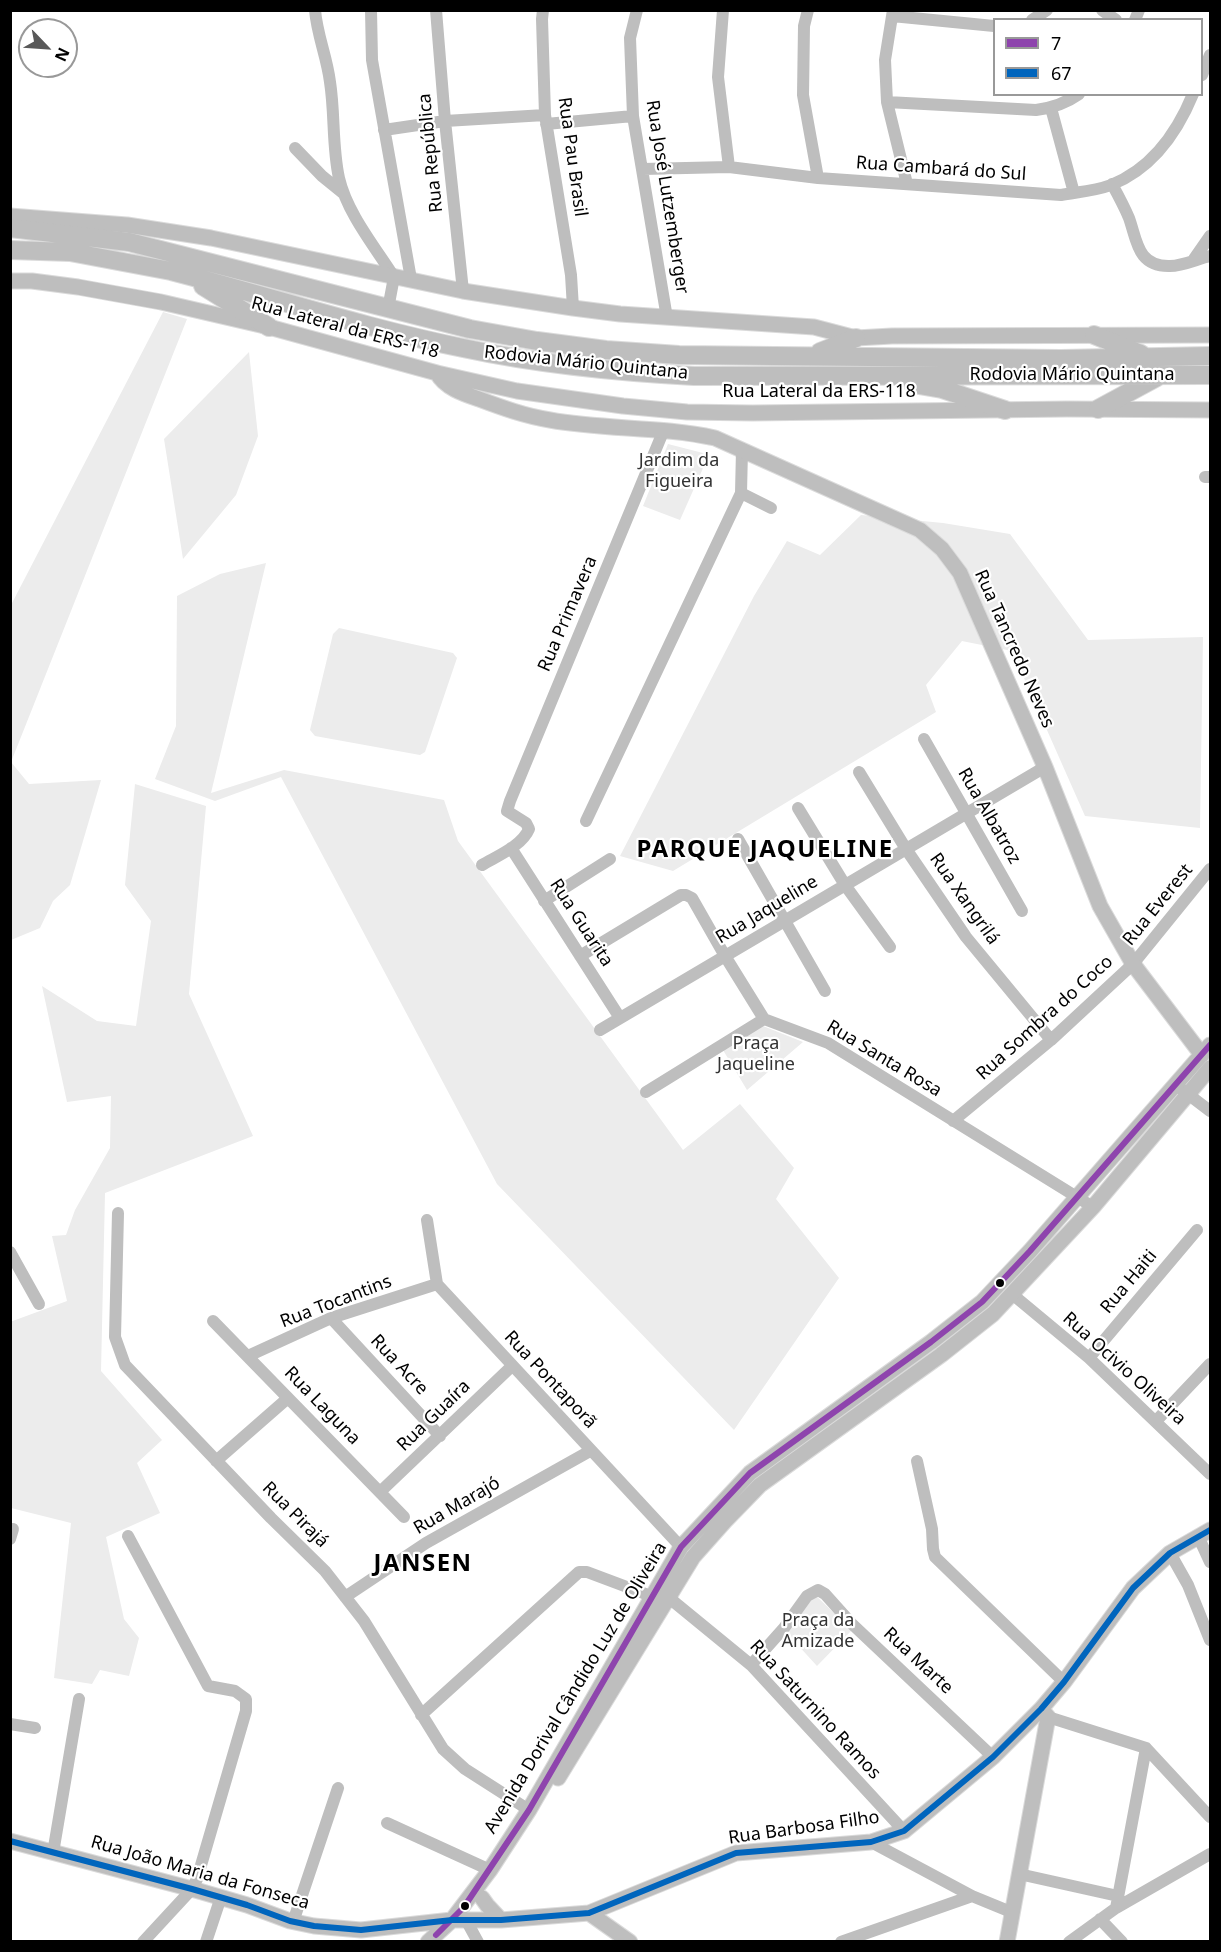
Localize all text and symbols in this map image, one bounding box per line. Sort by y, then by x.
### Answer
north arrow [18,18,78,78]
legend [993,18,1203,96]
text: 7 [1051,31,1061,55]
text: N [50,44,75,65]
text: 67 [1051,61,1072,85]
street label: Rua República [414,92,448,214]
street label: Rua Pau Brasil [553,96,591,218]
street label: Rua José Lutzemberger [641,99,693,295]
street label: Rua Cambará do Sul [855,152,1027,186]
street label: Rua Lateral da ERS-118 [249,293,441,363]
street label: Rodovia Mário Quintana [483,342,689,384]
street label: Rodovia Mário Quintana [969,364,1175,386]
street label: Rua Lateral da ERS-118 [722,381,916,403]
park label: Jardim da Figueira [639,450,719,492]
street label: Rua Primavera [534,553,602,675]
street label: Rua Tancredo Neves [969,567,1059,731]
street label: Rua Albatroz [953,764,1025,868]
district label: PARQUE JAQUELINE [636,836,894,864]
street label: Rua Xangrilá [925,849,1003,949]
street label: Rua Everest [1119,860,1197,950]
street label: Rua Jaqueline [712,871,822,949]
street label: Rua Guarita [545,875,617,971]
street label: Rua Sombra do Coco [972,951,1118,1085]
street label: Rua Santa Rosa [823,1016,945,1102]
park label: Praça Jaqueline [717,1033,795,1076]
street label: Rua Haiti [1096,1246,1162,1318]
street label: Rua Tocantins [277,1271,395,1333]
unlabelled marker [994,1277,1006,1289]
street label: Rua Ocivio Oliveira [1058,1308,1190,1430]
street label: Rua Pontaporã [499,1327,601,1433]
street label: Rua Acre [366,1330,432,1400]
street label: Rua Laguna [279,1363,365,1449]
street label: Rua Guaíra [393,1376,475,1456]
street label: Rua Marajó [410,1473,504,1539]
street label: Rua Pirajá [257,1477,333,1553]
street label: Avenida Dorival Cândido Luz de Oliveira [480,1538,672,1838]
district label: JANSEN [373,1550,473,1578]
park label: Praça da Amizade [782,1610,854,1652]
street label: Rua Marte [879,1623,957,1699]
street label: Rua Saturnino Ramos [745,1636,885,1784]
street label: Rua Barbosa Filho [727,1807,881,1849]
street label: Rua João Maria da Fonseca [88,1831,312,1915]
unlabelled marker [459,1900,471,1912]

